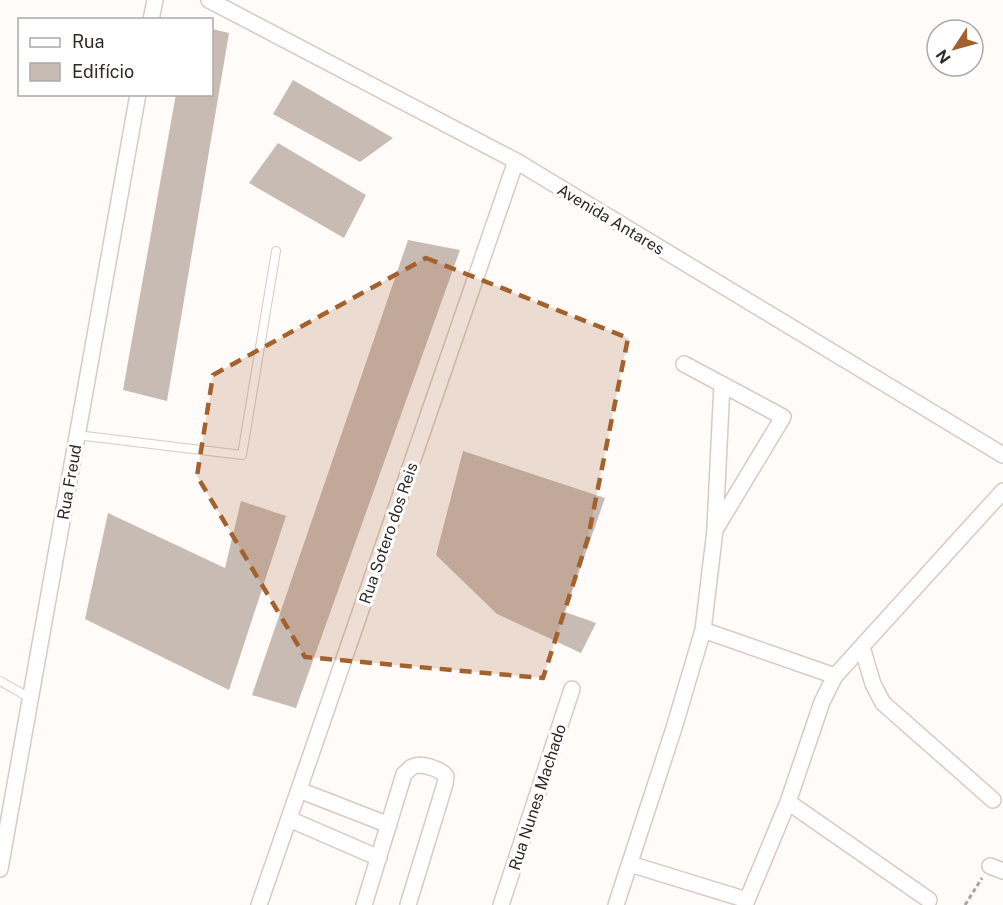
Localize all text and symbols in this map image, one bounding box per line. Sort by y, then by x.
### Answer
legend [18,18,213,96]
north arrow [925,18,985,78]
text: Rua [72,31,104,52]
text: N [932,46,955,67]
text: Edifício [72,61,134,82]
street label: Avenida Antares [554,180,668,259]
street label: Rua Freud [54,443,85,521]
street label: Rua Sotero dos Reis [355,460,422,606]
street label: Rua Nunes Machado [505,722,570,873]

